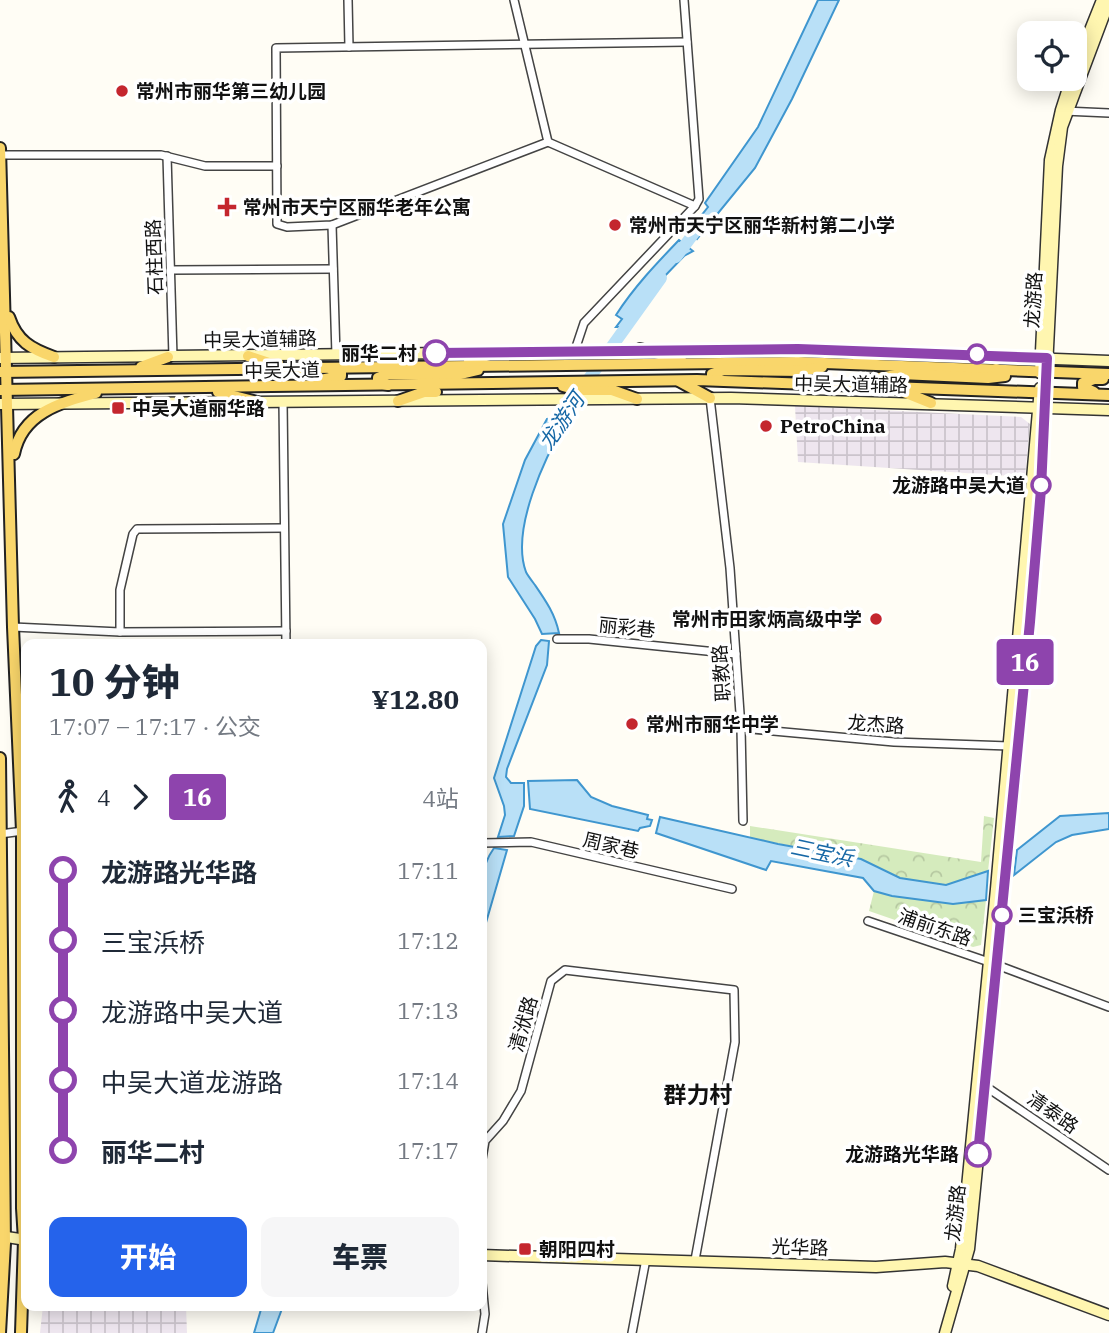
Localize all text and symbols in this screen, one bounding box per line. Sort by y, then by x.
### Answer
map controls [1017,21,1087,91]
button: locate [1017,21,1087,91]
place label: 常州市丽华第三幼儿园 [136,79,326,103]
marker: 常州市丽华第三幼儿园 [114,83,130,99]
place label: 常州市天宁区丽华老年公寓 [243,195,471,219]
marker: 常州市天宁区丽华老年公寓 [217,197,237,217]
place label: 常州市天宁区丽华新村第二小学 [629,213,895,237]
marker: 常州市天宁区丽华新村第二小学 [607,217,623,233]
street label: 石柱西路 [141,219,167,295]
street label: 龙游路 [1020,271,1046,329]
street label: 中吴大道辅路 [203,326,317,352]
marker: 丽华二村 [423,340,449,366]
place label: 丽华二村 [341,341,417,365]
unlabelled marker [967,344,987,364]
street label: 中吴大道 [244,357,320,383]
street label: 中吴大道辅路 [794,371,908,397]
water label: 龙游河 [532,384,592,455]
place label: 中吴大道丽华路 [132,396,265,420]
marker: 中吴大道丽华路 [110,400,126,416]
place label: PetroChina [780,414,886,438]
marker: PetroChina [758,418,774,434]
place label: 龙游路中吴大道 [892,473,1025,497]
marker: 龙游路中吴大道 [1031,475,1051,495]
place label: 常州市田家炳高级中学 [672,607,862,631]
marker: 常州市田家炳高级中学 [868,611,884,627]
street label: 丽彩巷 [597,612,657,642]
line badge: 16 [993,639,1056,685]
street label: 职教路 [707,644,735,702]
text: 16 [1011,646,1039,678]
text: 10 分钟 [49,657,179,706]
text: ¥12.80 [372,682,459,716]
street label: 龙杰路 [847,710,905,738]
text: 17:07 – 17:17 · 公交 [49,711,261,741]
place label: 常州市丽华中学 [646,712,779,736]
marker: 常州市丽华中学 [624,716,640,732]
icon: walk [49,778,87,816]
icon: forward [121,778,159,816]
text: 16 [183,781,212,813]
text: 4 [97,782,111,812]
text: 4站 [422,783,459,813]
street label: 周家巷 [581,827,641,863]
water label: 三宝浜 [788,832,858,873]
text: 龙游路光华路 [101,855,257,889]
text: 17:11 [397,855,459,885]
street label: 浦前东路 [895,903,975,951]
place label: 三宝浜桥 [1018,903,1094,927]
marker: 三宝浜桥 [992,905,1012,925]
text: 三宝浜桥 [101,925,205,959]
text: 17:12 [397,925,459,955]
street label: 清洑路 [504,993,542,1055]
text: 龙游路中吴大道 [101,995,283,1029]
text: 17:13 [397,995,459,1025]
text: 中吴大道龙游路 [101,1065,283,1099]
text: 17:14 [397,1065,459,1095]
district label: 群力村 [664,1079,733,1109]
street label: 清泰路 [1023,1086,1083,1138]
text: 丽华二村 [101,1135,205,1169]
text: 17:17 [397,1135,459,1165]
marker: 龙游路光华路 [965,1141,991,1167]
place label: 龙游路光华路 [845,1142,959,1166]
street label: 龙游路 [940,1183,970,1243]
button: 开始 [49,1217,247,1297]
button: 车票 [261,1217,459,1297]
street label: 光华路 [771,1234,829,1260]
place label: 朝阳四村 [539,1237,615,1261]
marker: 朝阳四村 [517,1241,533,1257]

